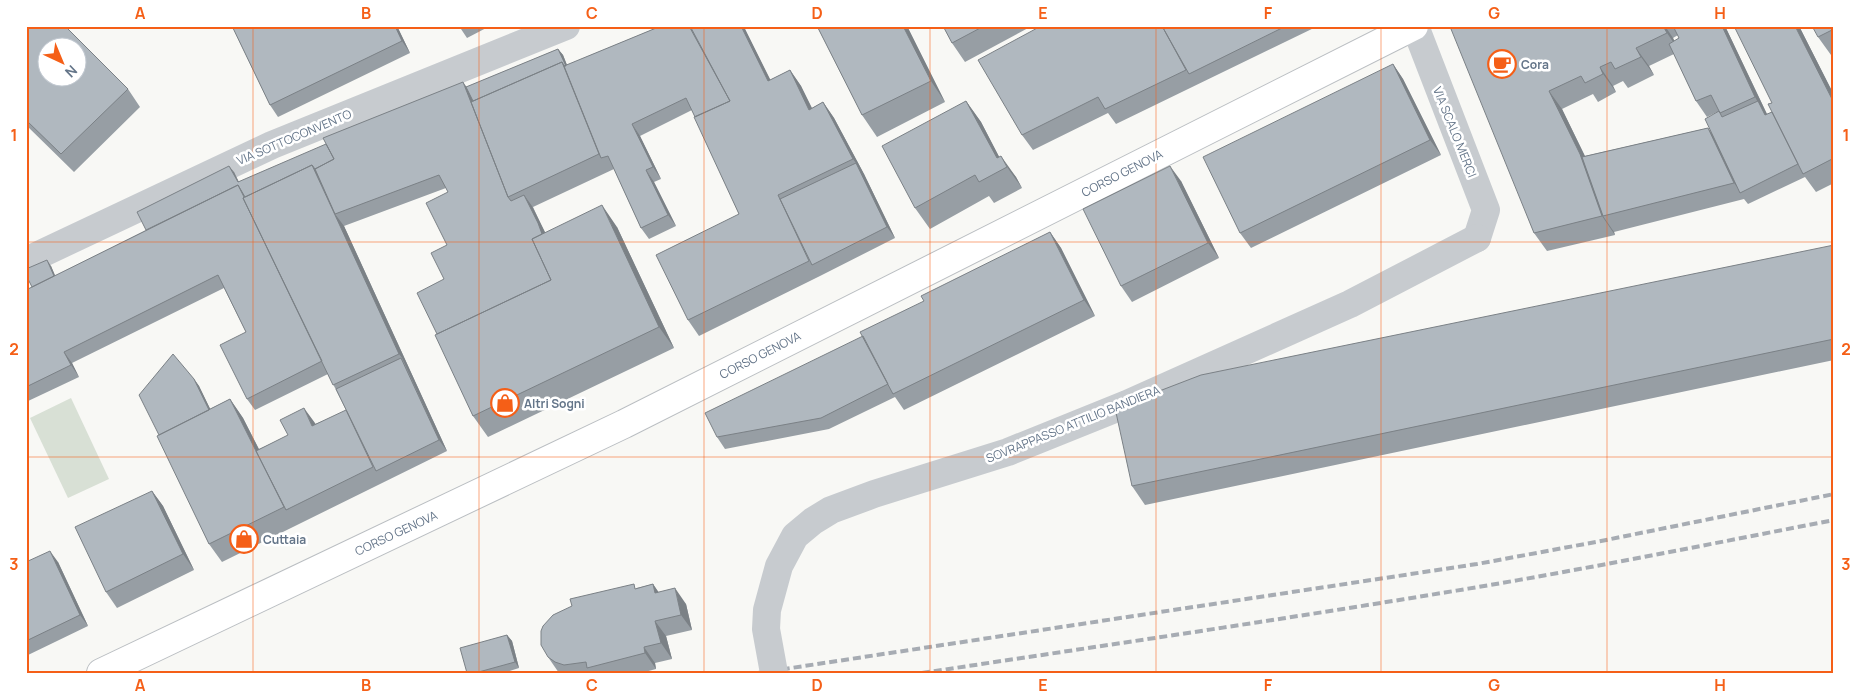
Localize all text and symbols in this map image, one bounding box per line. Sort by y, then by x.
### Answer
text: A [135,2,146,24]
text: B [361,2,371,24]
text: C [586,2,598,24]
text: D [811,2,823,24]
text: E [1038,2,1048,24]
text: F [1264,2,1273,24]
text: G [1488,2,1500,24]
text: H [1714,2,1726,24]
north arrow [38,38,88,88]
cafe icon: Cora [1487,49,1517,79]
place label: Cora [1521,56,1549,73]
text: N [61,61,82,82]
street label: VIA SCALO MERCI [1429,84,1481,180]
street label: VIA SOTTOCONVENTO [234,105,354,169]
text: 1 [10,124,18,146]
text: 1 [1842,124,1850,146]
street label: CORSO GENOVA [1078,145,1166,201]
street label: CORSO GENOVA [716,327,804,383]
text: 2 [9,338,19,360]
text: 2 [1841,338,1851,360]
street label: SOVRAPPASSO ATTILIO BANDIERA [983,381,1163,467]
shop icon: Altri Sogni [490,388,520,418]
place label: Altri Sogni [524,395,585,412]
street label: CORSO GENOVA [352,506,440,560]
shop icon: Cuttaia [229,524,259,554]
place label: Cuttaia [263,531,306,548]
text: 3 [9,553,19,575]
text: 3 [1841,553,1851,575]
text: A [135,674,146,696]
text: B [361,674,371,696]
text: C [586,674,598,696]
text: D [811,674,823,696]
text: E [1038,674,1048,696]
text: F [1264,674,1273,696]
text: G [1488,674,1500,696]
text: H [1714,674,1726,696]

